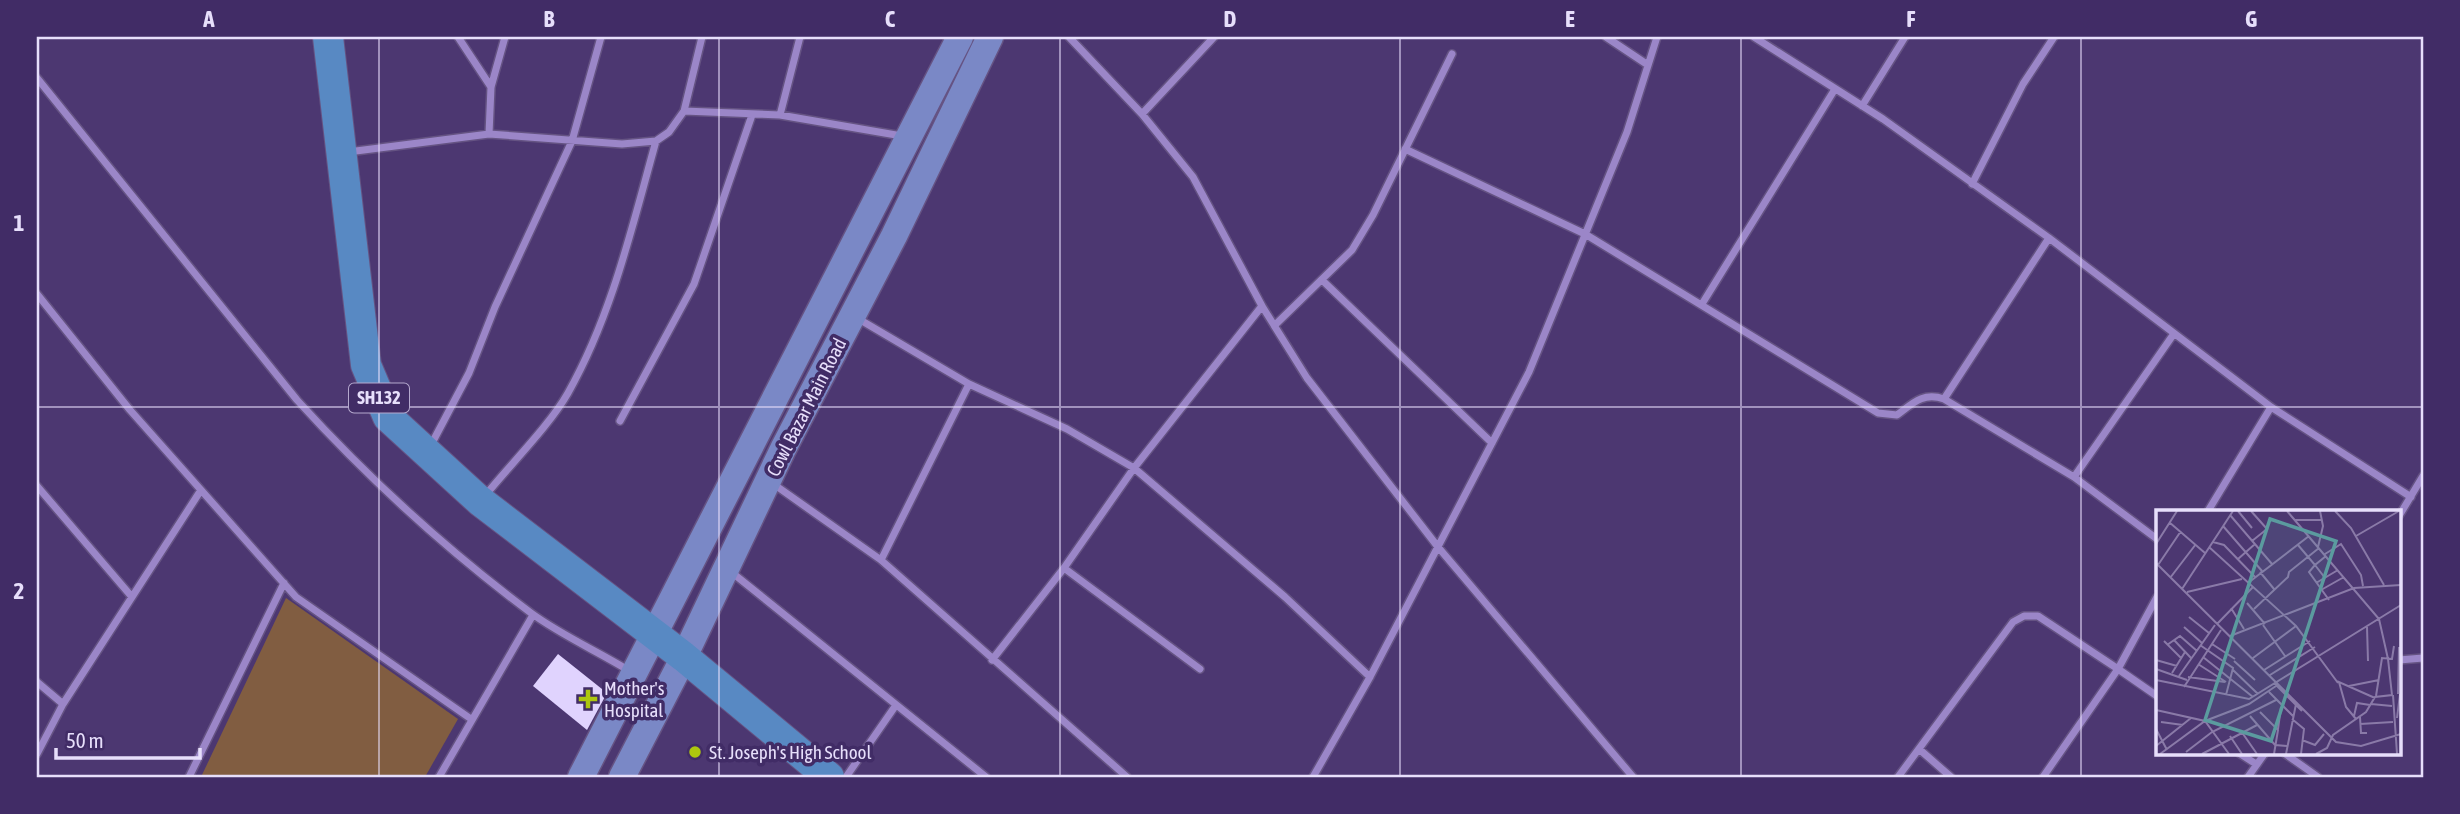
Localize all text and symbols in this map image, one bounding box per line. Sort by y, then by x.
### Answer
text: A [202,6,215,32]
text: B [544,6,555,32]
text: C [885,6,896,32]
text: D [1224,6,1237,32]
text: E [1565,6,1575,32]
text: F [1906,6,1916,32]
text: G [2245,6,2257,32]
text: 1 [14,210,25,236]
street label: Cowl Bazar Main Road [762,334,850,480]
road number: SH132 [349,384,409,412]
inset map [2156,510,2400,754]
text: 2 [14,578,24,604]
place label: Mother's Hospital [604,677,665,721]
marker: Mother's Hospital [578,689,598,709]
scale bar [56,716,200,760]
text: 50 m [66,728,104,752]
place label: St. Joseph's High School [709,741,872,763]
marker: St. Joseph's High School [687,744,703,760]

